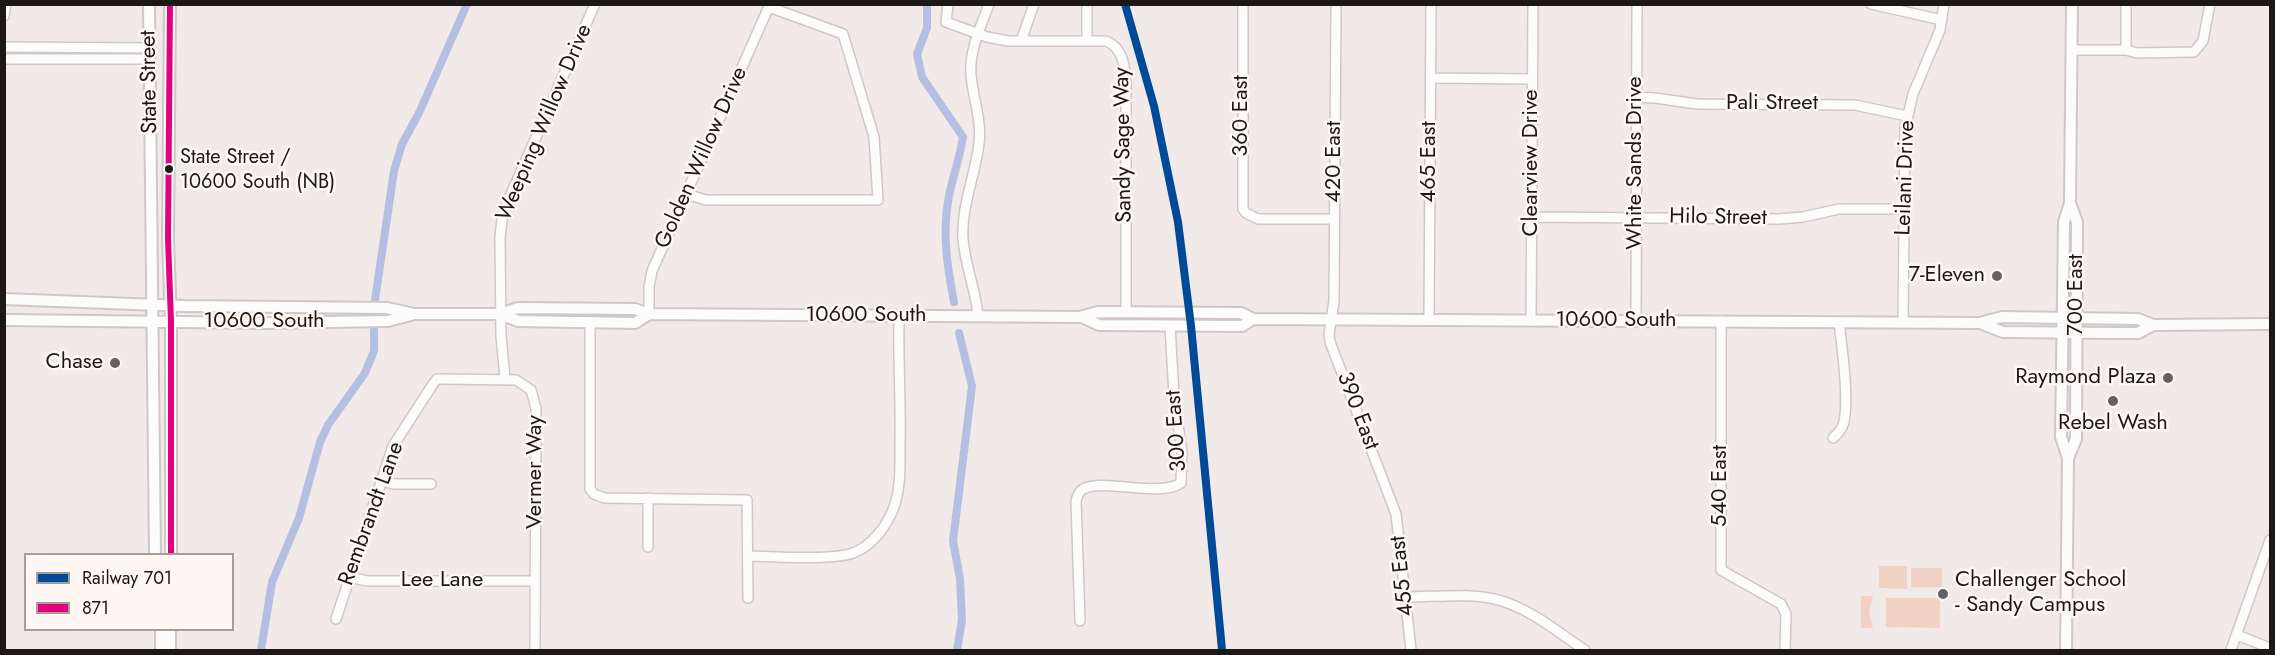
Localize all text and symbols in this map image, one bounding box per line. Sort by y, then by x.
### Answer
street label: Weeping Willow Drive [492,21,598,225]
street label: State Street [136,30,164,134]
street label: Golden Willow Drive [650,63,754,253]
street label: Sandy Sage Way [1109,67,1139,223]
street label: 360 East [1229,75,1255,157]
street label: White Sands Drive [1623,76,1649,250]
street label: Clearview Drive [1519,89,1545,237]
street label: Pali Street [1726,91,1818,117]
street label: Leilani Drive [1891,120,1921,236]
street label: 420 East [1322,121,1348,203]
street label: 465 East [1417,121,1443,203]
place label: State Street / 10600 South (NB) [180,146,335,193]
marker: State Street / 10600 South (NB) [163,163,175,175]
street label: Hilo Street [1669,204,1767,232]
street label: 700 East [2064,254,2090,336]
place label: 7-Eleven [1908,263,1985,289]
marker: 7-Eleven [1990,269,2004,283]
street label: 10600 South [805,303,927,329]
street label: 10600 South [1555,308,1677,334]
street label: 10600 South [203,309,325,335]
place label: Chase [46,350,103,376]
marker: Chase [108,356,122,370]
place label: Raymond Plaza [2015,365,2156,391]
street label: 390 East [1330,368,1384,454]
marker: Raymond Plaza [2161,371,2175,385]
street label: 300 East [1161,389,1193,473]
marker: Rebel Wash [2106,394,2120,408]
place label: Rebel Wash [2058,411,2168,437]
street label: Vermer Way [523,415,549,529]
street label: Rembrandt Lane [334,439,410,589]
street label: 540 East [1708,445,1734,527]
street label: 455 East [1386,534,1420,618]
legend [24,553,234,631]
text: Railway 701 [82,565,172,591]
street label: Lee Lane [401,568,483,594]
place label: Challenger School - Sandy Campus [1955,568,2126,620]
marker: Challenger School - Sandy Campus [1936,587,1950,601]
text: 871 [82,595,109,621]

